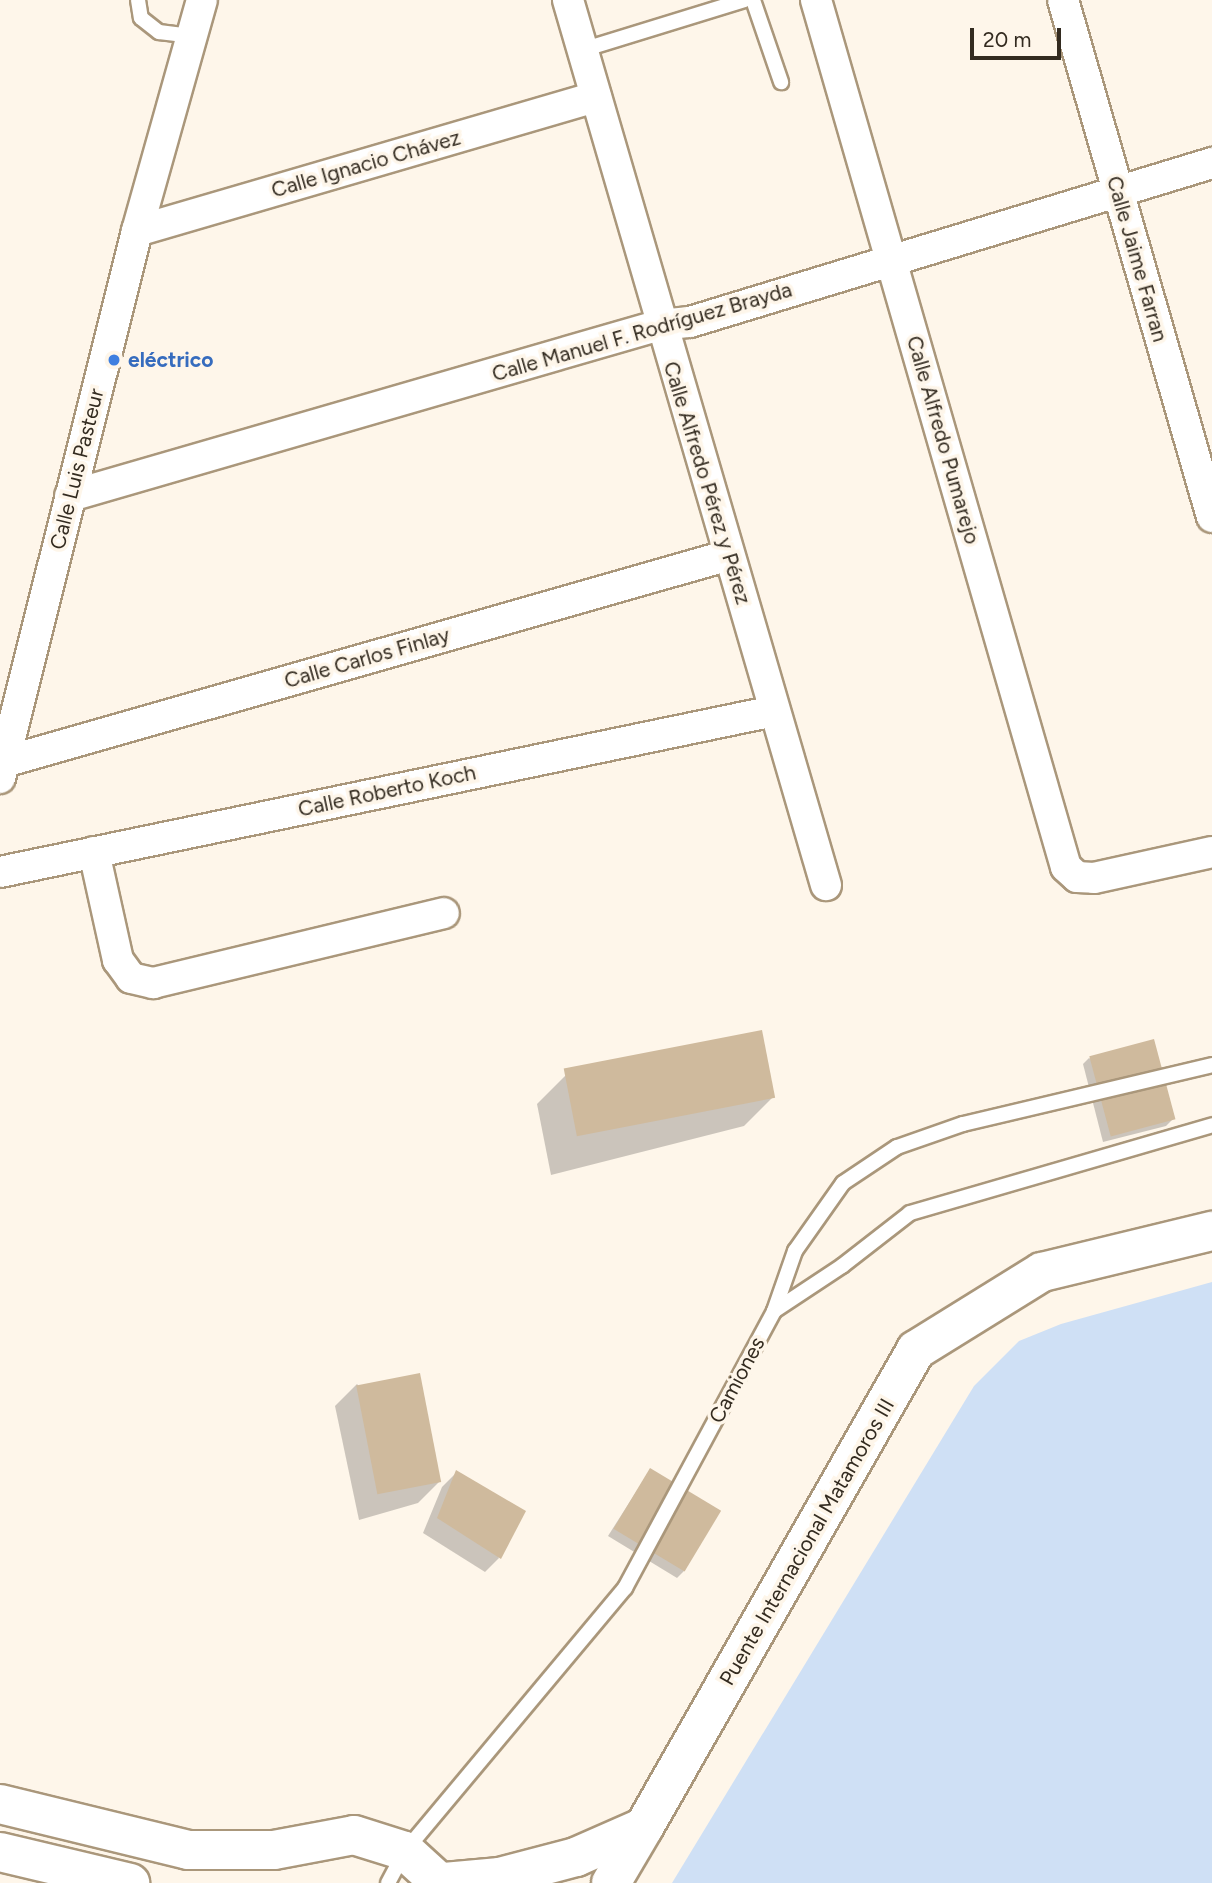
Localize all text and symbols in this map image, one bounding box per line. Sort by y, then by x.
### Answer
scale bar [974,14,1065,58]
text: 20 m [983,27,1031,52]
street label: Calle Ignacio Chávez [269,125,463,203]
street label: Calle Jaime Farran [1101,173,1173,345]
street label: Calle Manuel F. Rodríguez Brayda [489,277,795,387]
street label: Calle Alfredo Pumarejo [901,333,985,547]
place label: eléctrico [128,347,214,373]
marker: eléctrico [106,352,122,368]
street label: Calle Alfredo Pérez y Pérez [658,359,756,607]
street label: Calle Luis Pasteur [45,386,109,552]
street label: Calle Carlos Finlay [281,622,453,694]
street label: Calle Roberto Koch [296,760,478,822]
street label: Camiones [704,1333,770,1427]
street label: Puente Internacional Matamoros III [714,1394,900,1690]

